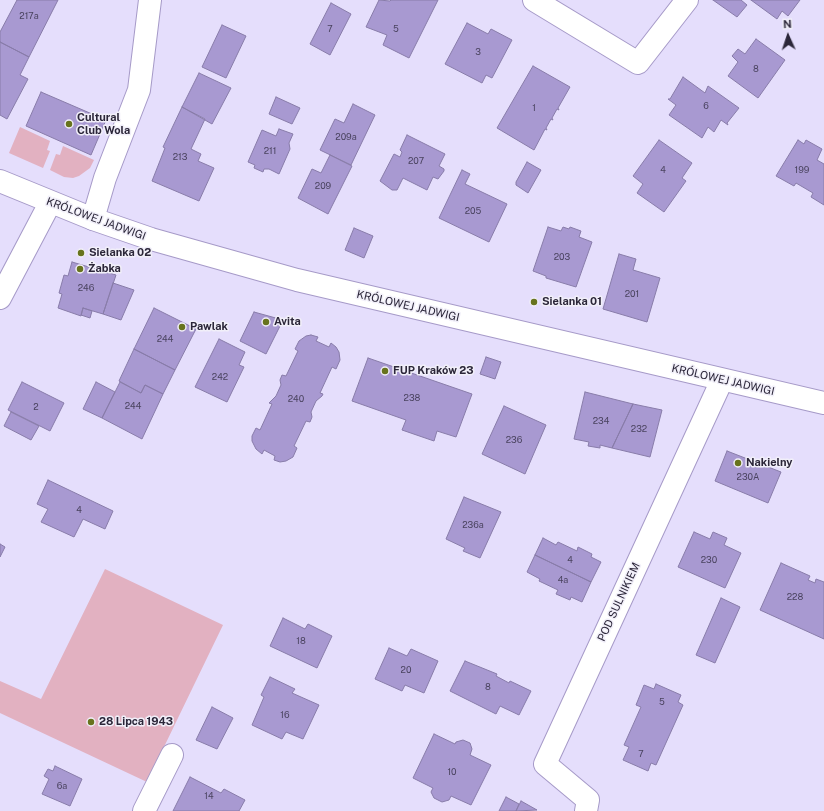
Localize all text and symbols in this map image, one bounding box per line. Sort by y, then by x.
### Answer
house number: 217a [19,11,39,21]
north arrow [768,16,808,56]
text: N [783,18,792,30]
house number: 7 [327,24,333,34]
house number: 5 [393,24,399,34]
house number: 3 [475,47,481,57]
house number: 8 [753,64,759,74]
house number: 6 [703,101,709,111]
house number: 1 [532,103,536,113]
place label: Cultural Club Wola [77,111,130,137]
marker: Cultural Club Wola [64,119,74,129]
house number: 209a [335,132,357,142]
house number: 211 [264,146,276,156]
house number: 213 [173,152,187,162]
house number: 207 [408,156,424,166]
house number: 4 [660,165,666,175]
house number: 199 [795,165,809,175]
house number: 209 [315,181,331,191]
street label: KRÓLOWEJ JADWIGI [44,195,148,243]
house number: 205 [465,206,481,216]
place label: Sielanka 02 [89,246,151,260]
marker: Sielanka 02 [76,248,86,258]
house number: 203 [554,252,570,262]
place label: Żabka [88,262,121,276]
marker: Żabka [75,264,85,274]
house number: 246 [78,283,94,293]
street label: KRÓLOWEJ JADWIGI [355,288,461,324]
house number: 201 [625,289,639,299]
place label: Sielanka 01 [542,295,602,309]
marker: Sielanka 01 [529,297,539,307]
place label: Avita [274,315,301,329]
marker: Avita [261,317,271,327]
place label: Pawlak [190,320,228,334]
marker: Pawlak [177,322,187,332]
house number: 244 [157,334,173,344]
street label: KRÓLOWEJ JADWIGI [670,362,776,398]
place label: FUP Kraków 23 [393,364,474,378]
marker: FUP Kraków 23 [380,366,390,376]
house number: 242 [212,372,228,382]
house number: 238 [404,393,420,403]
house number: 240 [288,394,304,404]
house number: 244 [125,401,141,411]
house number: 2 [33,402,39,412]
house number: 234 [593,416,609,426]
house number: 232 [631,424,647,434]
house number: 236 [506,435,522,445]
place label: Nakielny [746,456,793,470]
marker: Nakielny [733,458,743,468]
house number: 230A [737,472,759,482]
house number: 4 [76,505,82,515]
house number: 236a [462,520,484,530]
house number: 4 [567,555,573,565]
house number: 230 [701,555,717,565]
street label: POD SULNIKIEM [595,560,643,644]
house number: 4a [558,575,568,585]
house number: 228 [787,592,803,602]
house number: 18 [296,636,306,646]
house number: 20 [401,665,411,675]
house number: 8 [485,682,491,692]
house number: 5 [659,697,665,707]
house number: 16 [280,710,290,720]
place label: 28 Lipca 1943 [99,715,173,729]
marker: 28 Lipca 1943 [86,717,96,727]
house number: 7 [638,749,644,759]
house number: 10 [447,767,457,777]
house number: 6a [57,781,67,791]
house number: 14 [204,791,214,801]

